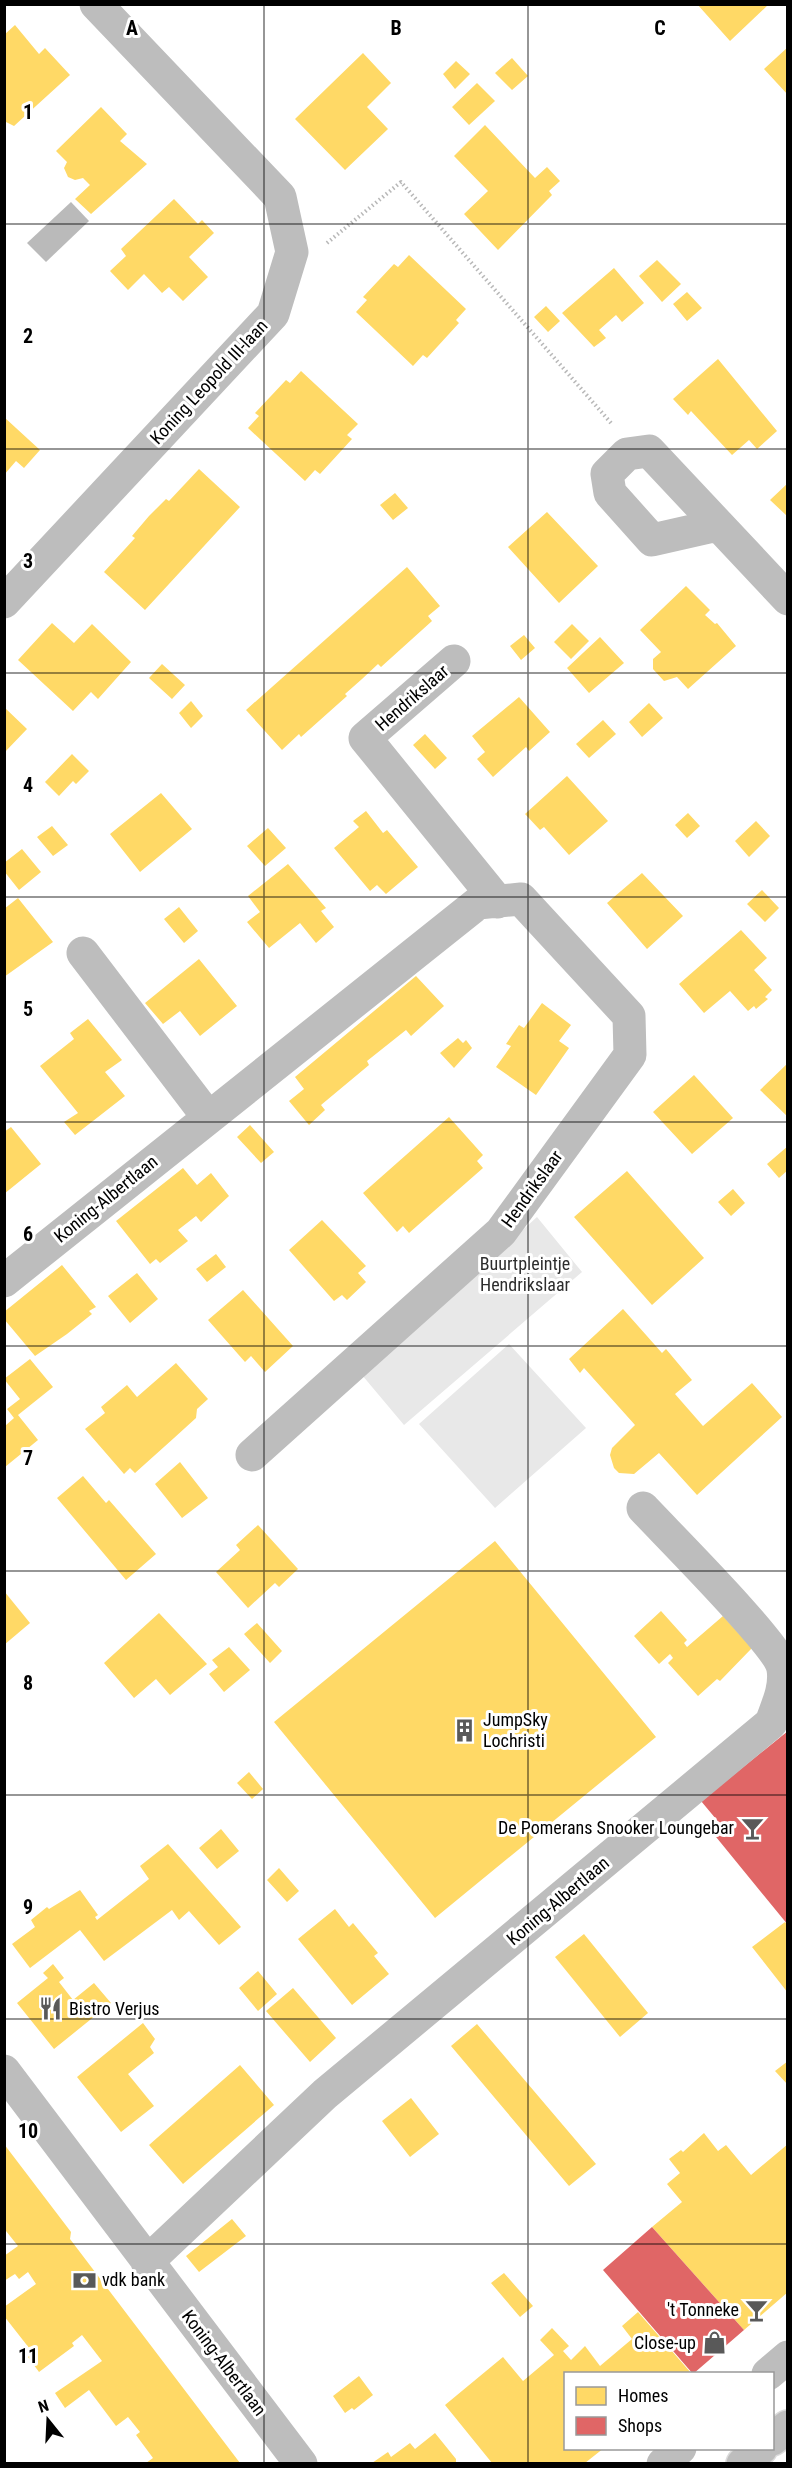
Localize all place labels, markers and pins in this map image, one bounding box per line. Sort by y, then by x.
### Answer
place label: JumpSky Lochristi [483,1709,548,1751]
building icon: JumpSky Lochristi [452,1717,478,1743]
bar icon: De Pomerans Snooker Loungebar [739,1815,765,1841]
place label: De Pomerans Snooker Loungebar [498,1817,735,1838]
restaurant icon: Bistro Verjus [38,1996,64,2022]
place label: Bistro Verjus [69,1998,160,2019]
bank icon: vdk bank [71,2267,97,2293]
place label: vdk bank [102,2269,165,2290]
bar icon: 't Tonneke [744,2297,770,2323]
place label: 't Tonneke [667,2299,739,2320]
shop icon: Close-up [701,2330,727,2356]
place label: Close-up [634,2332,696,2353]

